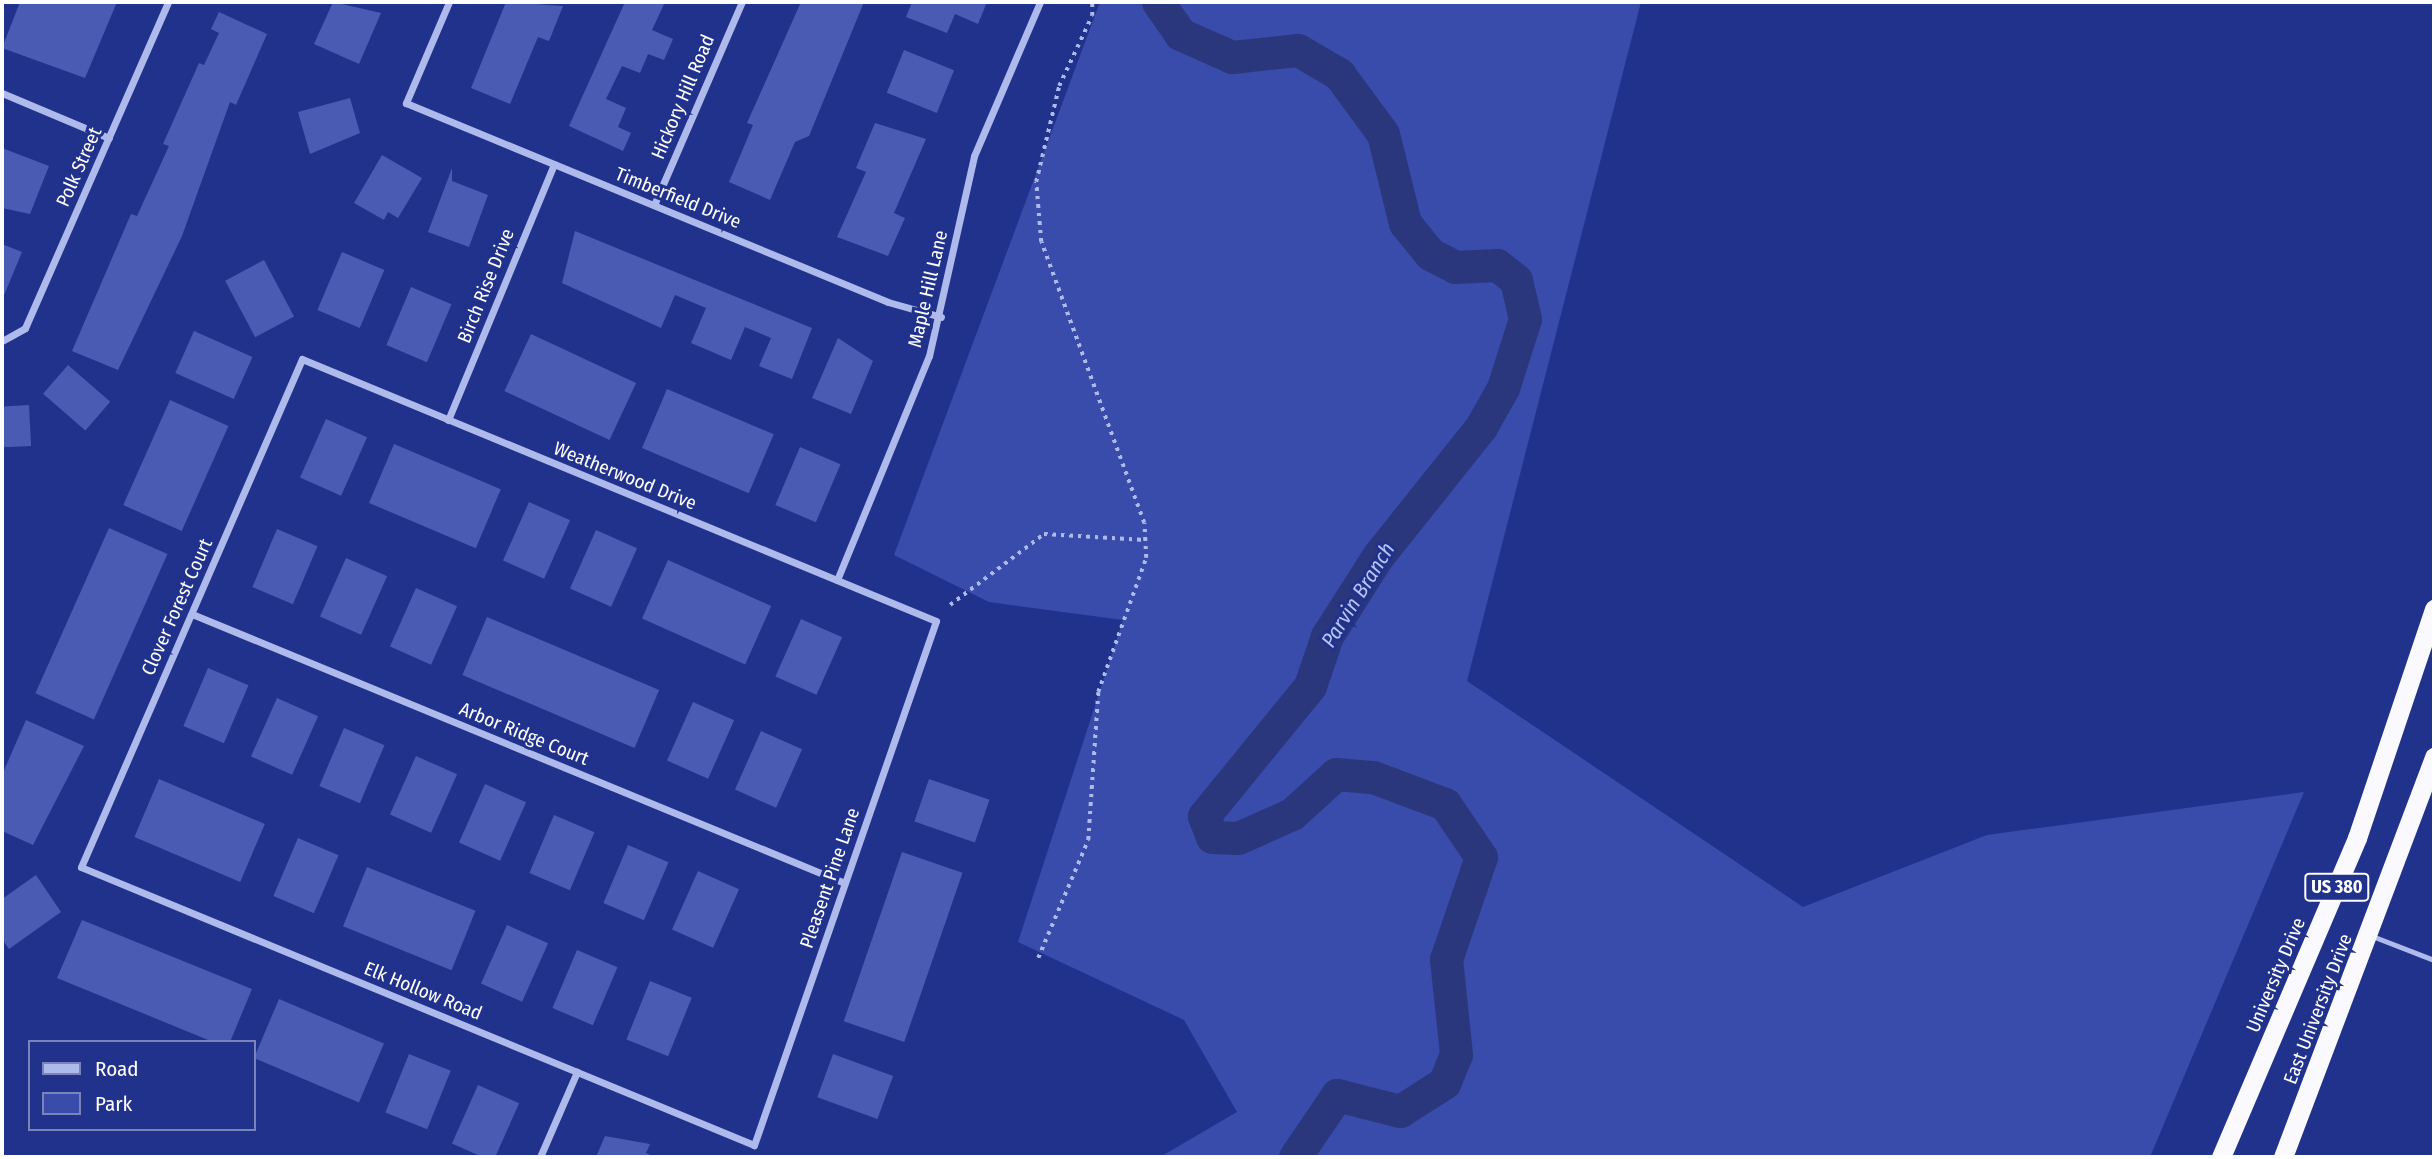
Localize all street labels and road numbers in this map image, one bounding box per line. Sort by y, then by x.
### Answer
street label: Hickory Hill Road [647,31,719,163]
street label: Polk Street [51,124,107,210]
street label: Timberfield Drive [612,162,744,234]
street label: Birch Rise Drive [453,226,519,346]
street label: Maple Hill Lane [903,228,953,350]
street label: Weatherwood Drive [550,437,700,515]
street label: Clover Forest Court [137,535,217,679]
street label: Arbor Ridge Court [456,698,592,770]
street label: Pleasent Pine Lane [795,805,865,951]
road number: US 380 [2304,872,2370,902]
street label: University Drive [2242,914,2310,1036]
street label: East University Drive [2279,931,2357,1087]
street label: Elk Hollow Road [361,957,485,1025]

